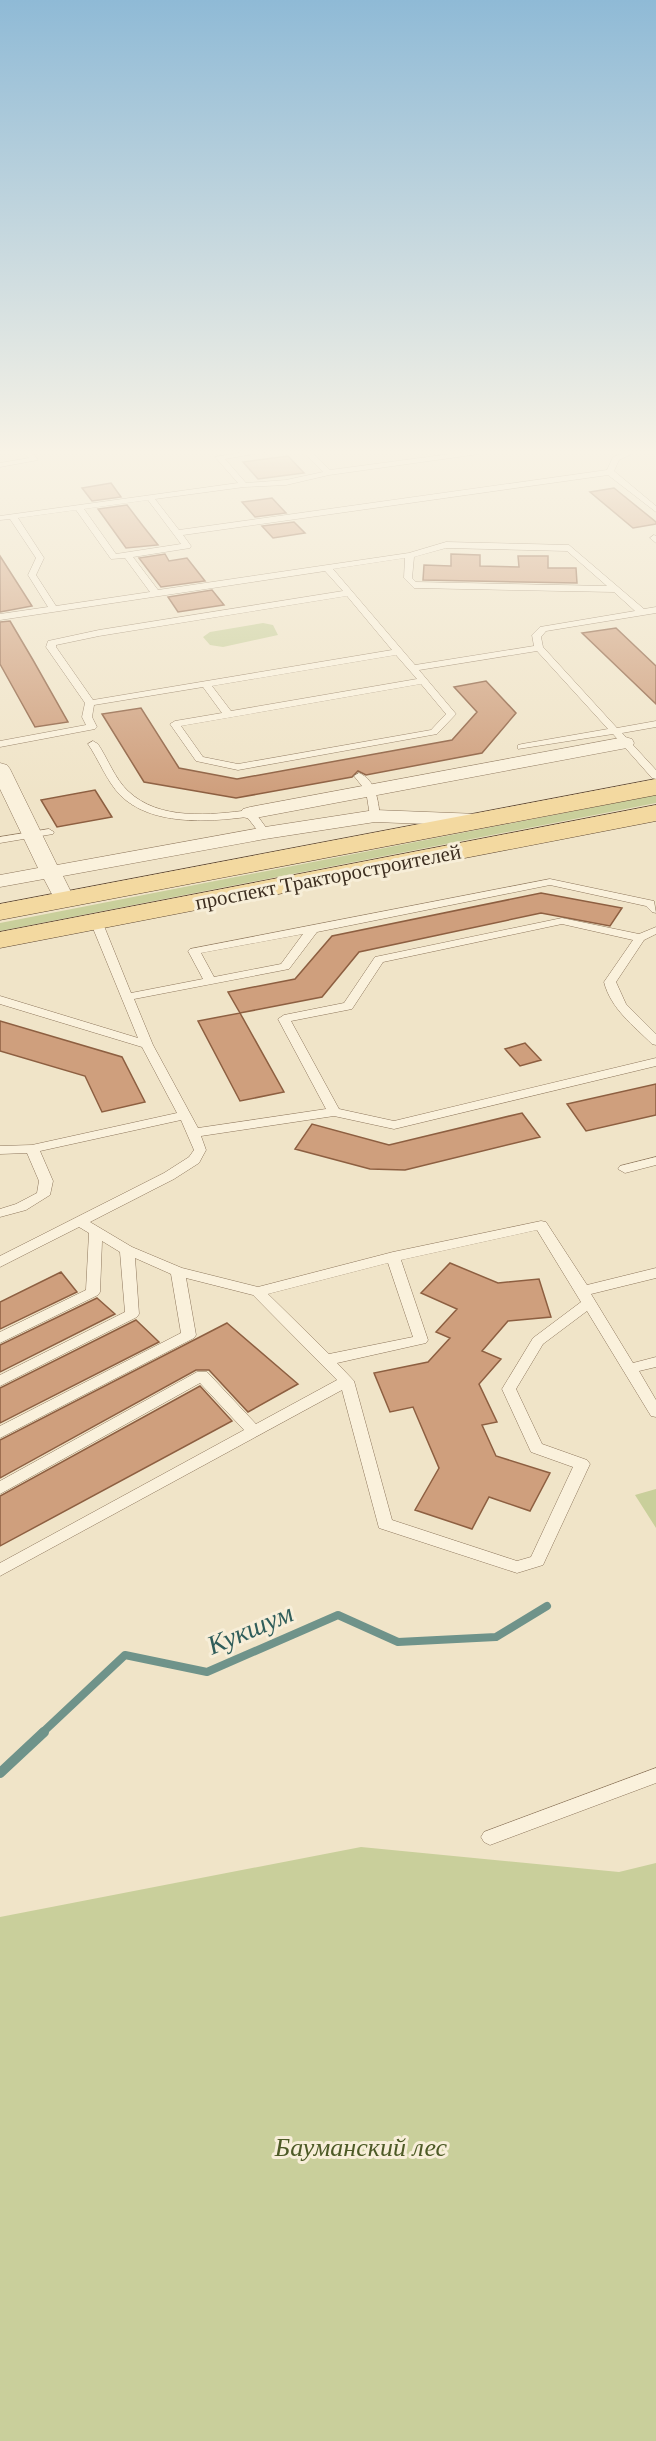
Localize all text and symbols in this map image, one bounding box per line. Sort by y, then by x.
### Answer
street label: проспект Тракторостроителей [193,839,463,915]
water label: Кукшум [202,1598,297,1661]
park label: Бауманский лес [274,2133,448,2162]

